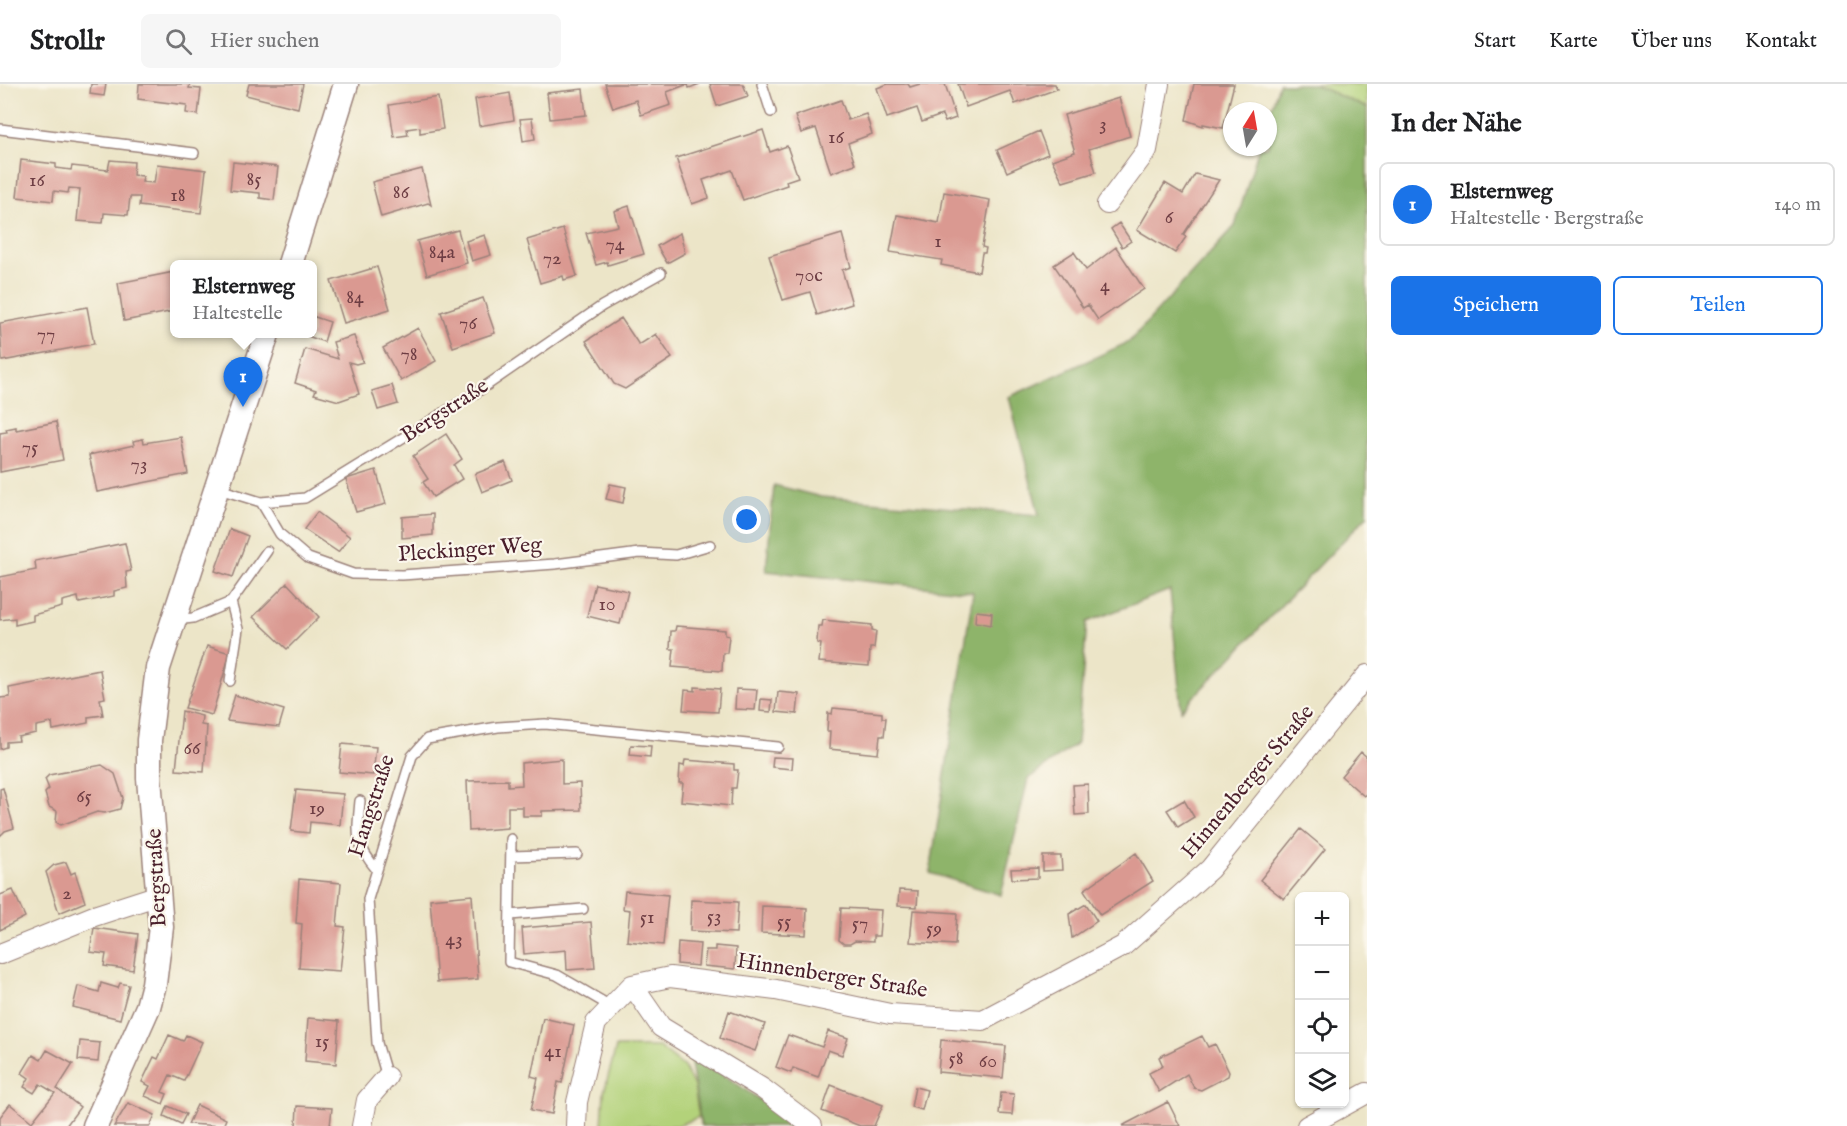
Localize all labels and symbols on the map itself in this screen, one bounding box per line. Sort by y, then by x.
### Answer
north arrow [1223,102,1277,156]
house number: 3 [1099,112,1107,137]
house number: 16 [828,125,845,150]
house number: 85 [246,167,262,192]
house number: 16 [29,168,46,193]
house number: 86 [393,180,410,205]
house number: 18 [170,183,186,208]
house number: 6 [1165,205,1174,230]
house number: 1 [934,229,942,254]
house number: 74 [605,232,625,257]
house number: 84a [429,240,455,265]
house number: 72 [543,246,561,271]
house number: 70c [795,263,823,288]
house number: 4 [1100,273,1110,298]
house number: 84 [346,285,364,310]
house number: 76 [459,311,477,336]
house number: 77 [37,322,55,347]
house number: 78 [400,342,418,367]
pin: 1 [224,358,262,407]
street label: Bergstraße [396,372,494,450]
house number: 75 [22,435,38,460]
house number: 73 [131,452,147,477]
your location [732,505,761,534]
street label: Pleckinger Weg [397,531,544,569]
house number: 10 [598,592,616,617]
street label: Hinnenberger Straße [1175,699,1321,865]
house number: 66 [184,736,201,761]
street label: Hangstraße [342,751,402,861]
house number: 65 [76,784,92,809]
house number: 19 [309,796,325,821]
street label: Bergstraße [140,828,174,928]
house number: 2 [62,881,72,906]
house number: 53 [707,904,721,929]
house number: 51 [640,905,654,930]
house number: 55 [777,909,791,934]
house number: 57 [852,911,868,936]
house number: 59 [926,916,942,941]
house number: 43 [445,927,463,952]
street label: Hinnenberger Straße [735,947,929,1005]
house number: 15 [315,1029,329,1054]
house number: 41 [544,1039,562,1064]
house number: 58 [948,1046,964,1071]
house number: 60 [979,1049,997,1074]

